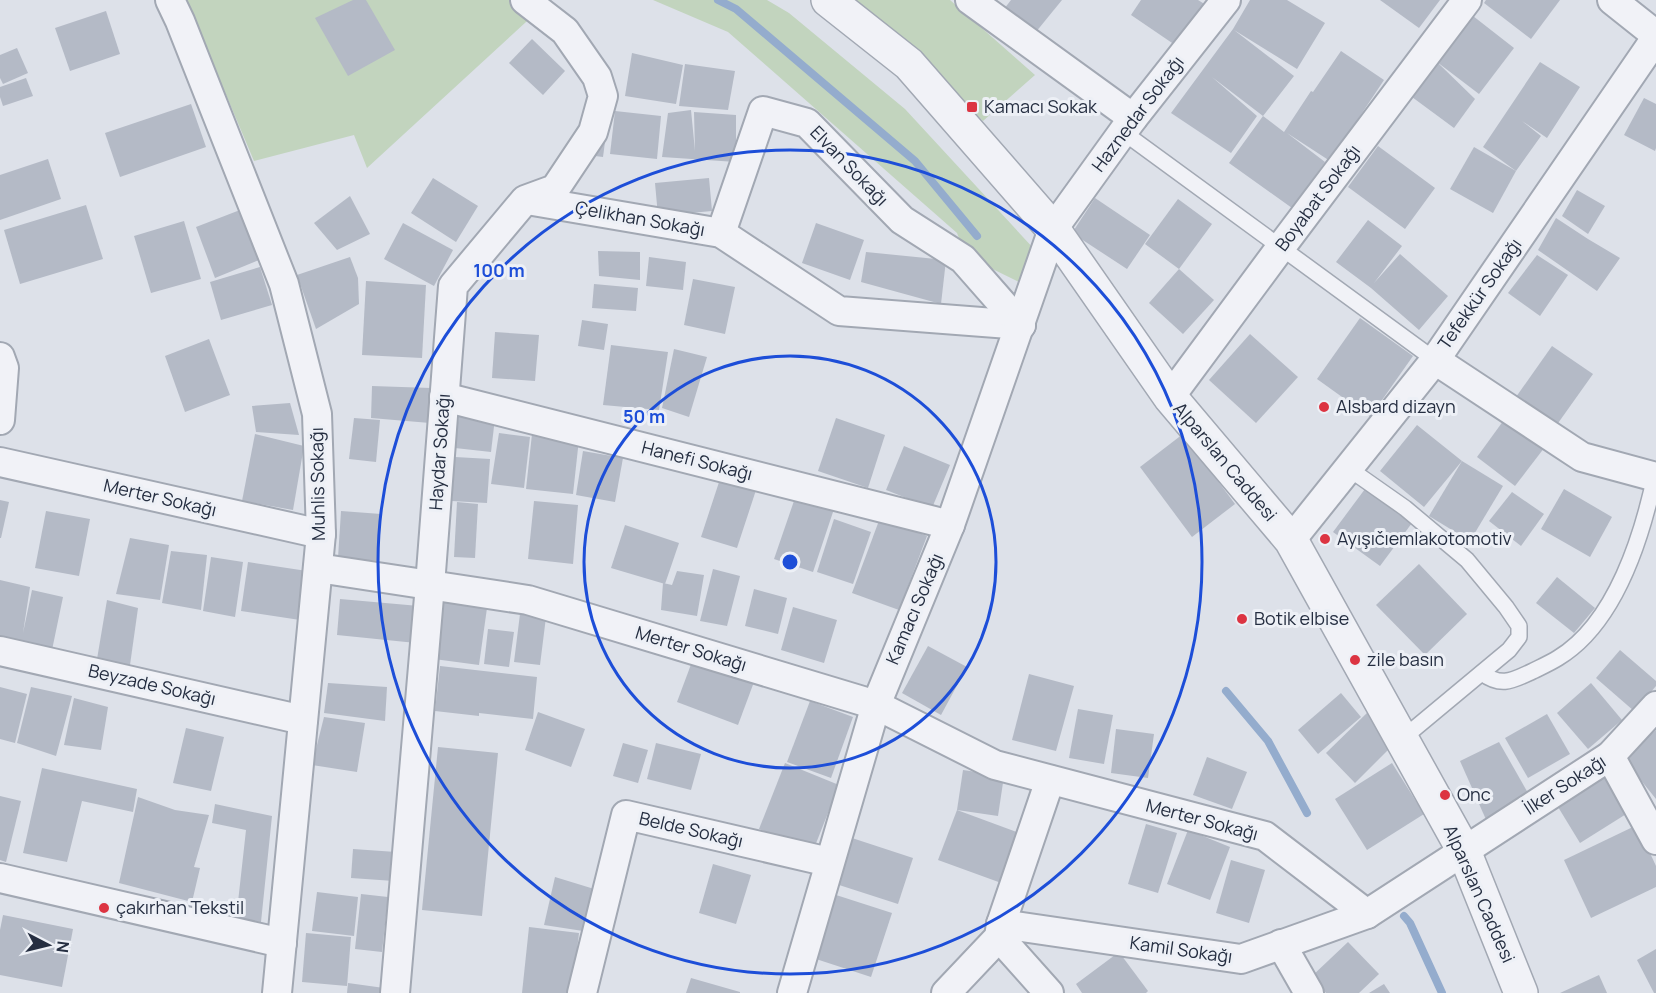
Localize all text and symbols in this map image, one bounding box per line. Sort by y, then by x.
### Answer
street label: Haznedar Sokağı [1086,51,1189,176]
place label: Kamacı Sokak [984,94,1098,118]
marker: Kamacı Sokak [965,100,979,114]
street label: Elvan Sokağı [805,120,894,211]
street label: Boyabat Sokağı [1269,139,1365,256]
street label: Çelikhan Sokağı [573,195,707,241]
street label: Tefekkür Sokağı [1432,233,1526,354]
text: 100 m [473,258,525,282]
street label: Haydar Sokağı [423,393,455,511]
place label: Alsbard dizayn [1336,394,1456,418]
street label: Alparslan Caddesi [1169,397,1283,526]
marker: Alsbard dizayn [1317,400,1331,414]
text: 50 m [623,404,665,428]
street label: Muhlis Sokağı [304,427,330,541]
street label: Hanefi Sokağı [639,435,755,485]
street label: Merter Sokağı [101,472,219,522]
place label: Ayışıčıemlakotomotiv [1337,526,1512,550]
marker: Ayışıčıemlakotomotiv [1318,532,1332,546]
street label: Kamacı Sokağı [880,549,948,668]
centre of rings [780,552,800,572]
place label: Botik elbise [1254,606,1349,630]
marker: Botik elbise [1235,612,1249,626]
street label: Merter Sokağı [633,620,750,676]
place label: zile basın [1367,647,1444,671]
marker: zile basın [1348,653,1362,667]
street label: Beyzade Sokağı [86,658,218,710]
street label: İlker Sokağı [1519,749,1610,820]
place label: Onc [1457,782,1491,806]
marker: Onc [1438,788,1452,802]
street label: Merter Sokağı [1144,793,1261,846]
street label: Belde Sokağı [637,805,746,853]
street label: Alparslan Caddesi [1439,821,1521,966]
place label: çakırhan Tekstil [116,895,244,919]
marker: çakırhan Tekstil [97,901,111,915]
north arrow [18,915,78,975]
street label: Kamil Sokağı [1128,930,1234,968]
text: N [51,940,75,954]

